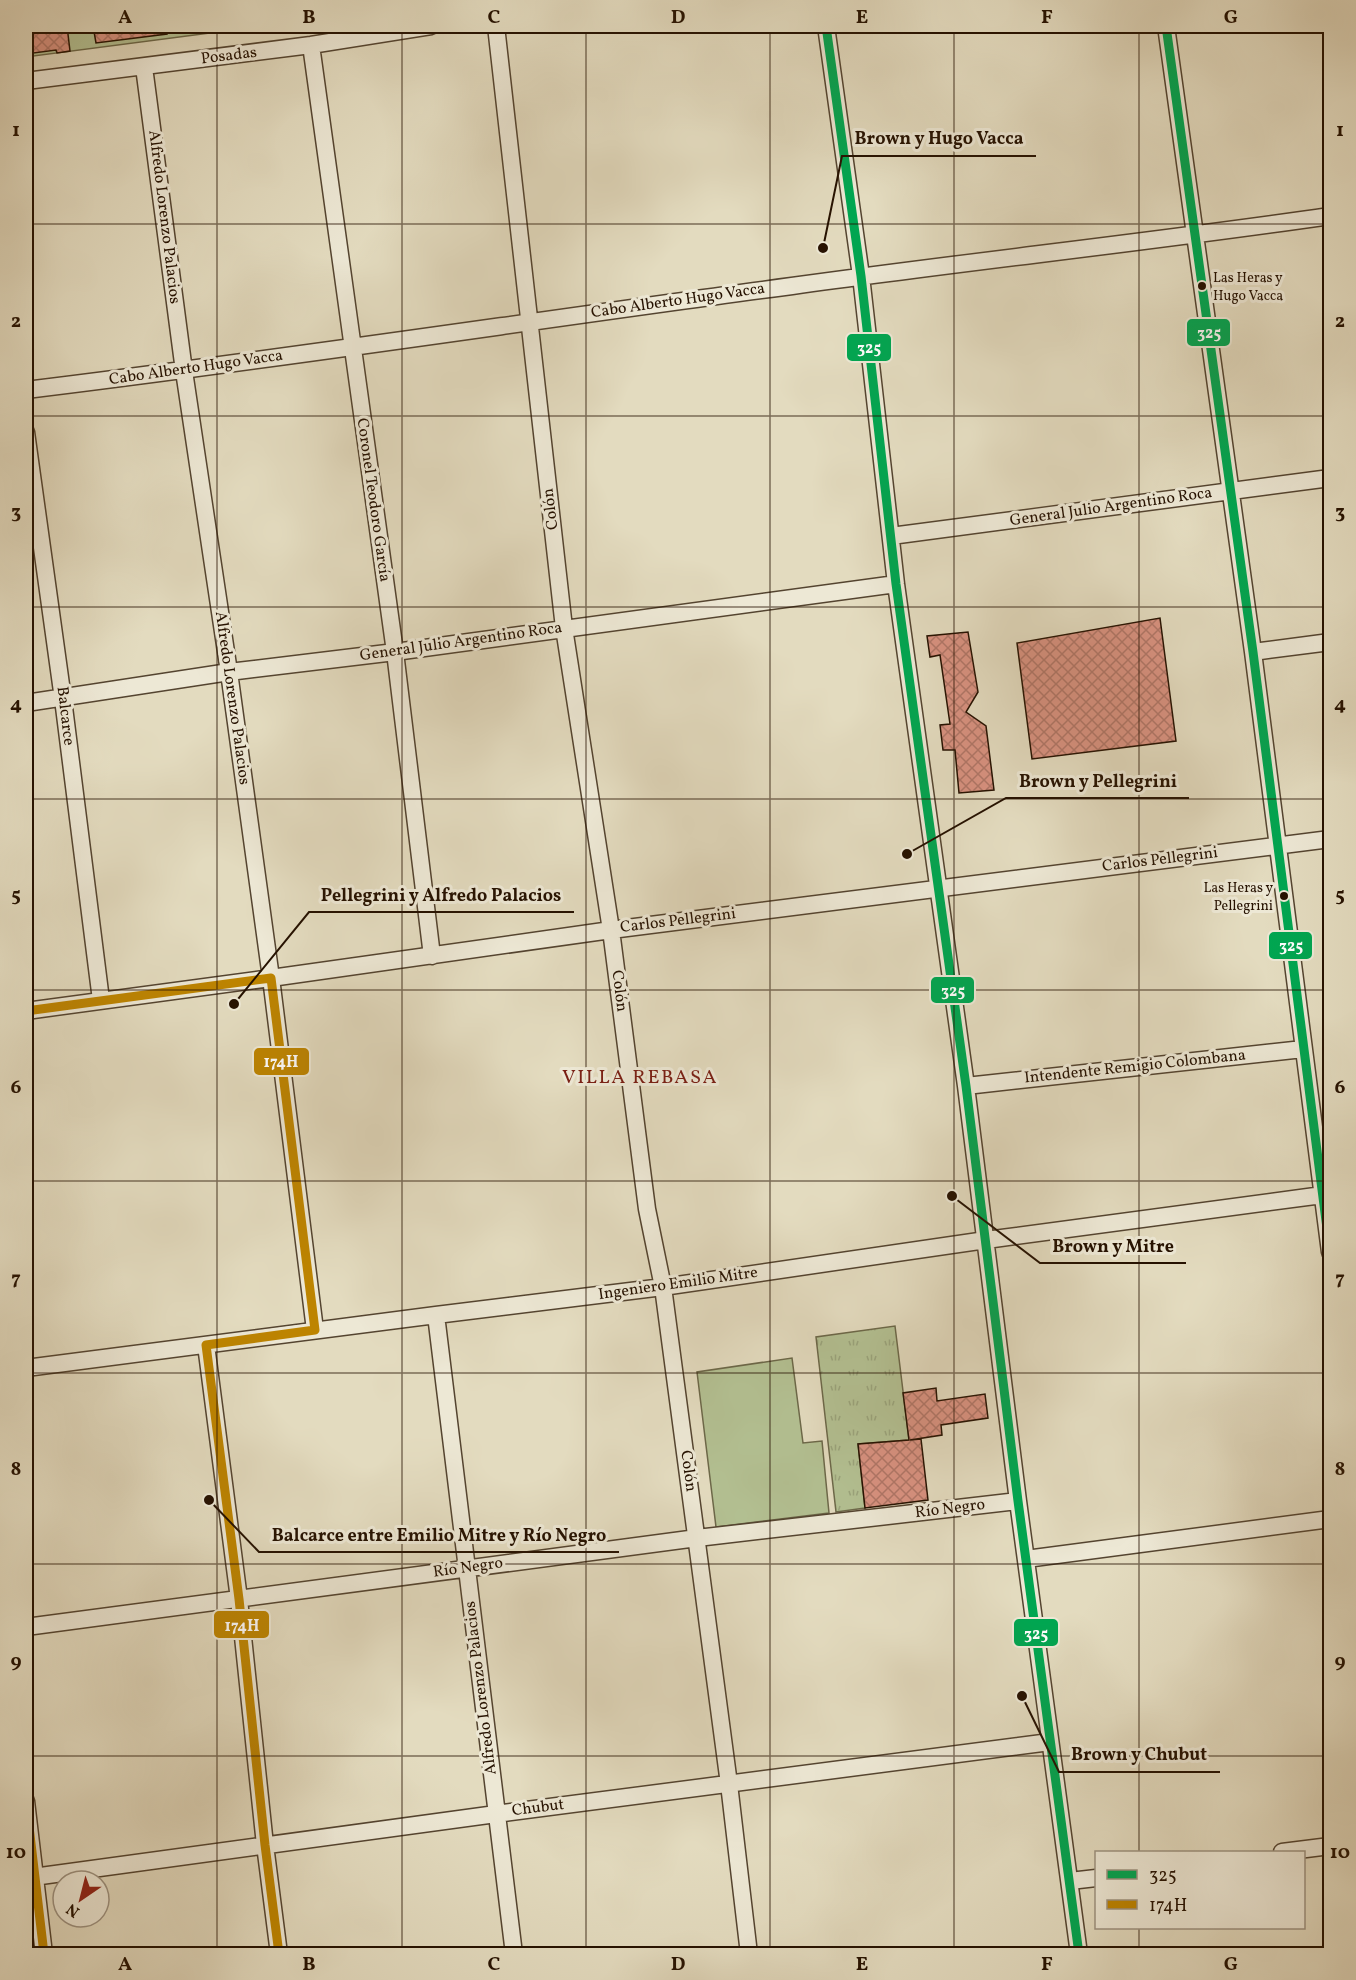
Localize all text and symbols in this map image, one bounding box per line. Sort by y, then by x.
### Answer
text: A [118,4,132,32]
text: B [302,4,316,32]
text: C [488,4,501,32]
text: D [671,4,685,32]
text: E [856,4,868,32]
text: F [1041,4,1053,32]
text: G [1224,4,1238,32]
street label: Posadas [200,42,258,70]
text: 1 [12,117,20,145]
text: 1 [1336,117,1344,145]
callout: Brown y Hugo Vacca [842,120,1036,156]
text: Brown y Hugo Vacca [855,127,1024,152]
street label: Alfredo Lorenzo Palacios [142,129,186,305]
place label: Las Heras y Hugo Vacca [1213,269,1283,306]
street label: Cabo Alberto Hugo Vacca [590,278,766,324]
marker: Las Heras y Hugo Vacca [1196,280,1208,292]
text: 2 [11,308,21,336]
text: 2 [1335,308,1345,336]
line badge: 325 [1186,318,1231,347]
text: 325 [1197,323,1221,345]
line badge: 325 [846,333,892,362]
text: 325 [857,338,881,360]
street label: Cabo Alberto Hugo Vacca [108,345,284,391]
street label: Coronel Teodoro García [351,417,395,583]
street label: General Julio Argentino Roca [1009,482,1214,532]
street label: Colón [538,487,564,531]
text: 3 [11,499,21,527]
text: 3 [1335,499,1345,527]
street label: Alfredo Lorenzo Palacios [209,610,255,786]
street label: General Julio Argentino Roca [359,617,564,667]
street label: Balcarce [50,685,80,747]
text: 4 [10,691,22,719]
text: 4 [1334,691,1346,719]
callout: Brown y Pellegrini [1006,762,1189,798]
text: Brown y Pellegrini [1019,770,1177,795]
street label: Carlos Pellegrini [1101,842,1219,878]
callout: Pellegrini y Alfredo Palacios [309,876,574,912]
place label: Las Heras y Pellegrini [1203,879,1273,916]
text: 5 [11,882,21,910]
text: 5 [1335,882,1345,910]
text: Pellegrini y Alfredo Palacios [321,884,561,909]
marker: Las Heras y Pellegrini [1278,890,1290,902]
street label: Carlos Pellegrini [619,903,737,939]
line badge: 325 [1268,931,1313,960]
text: 325 [1279,936,1303,958]
street label: Colón [606,969,632,1013]
line badge: 325 [930,976,975,1004]
text: 325 [941,981,965,1003]
street label: Intendente Remigio Colombana [1023,1044,1247,1090]
line badge: 174H [253,1047,310,1076]
text: 174H [264,1052,298,1074]
district label: VILLA REBASA [562,1064,718,1092]
text: 6 [11,1074,22,1102]
text: 6 [1335,1074,1346,1102]
callout: Brown y Mitre [1040,1227,1186,1263]
text: Brown y Mitre [1052,1235,1174,1260]
street label: Ingeniero Emilio Mitre [597,1262,759,1306]
text: 7 [11,1265,21,1293]
text: 7 [1335,1265,1345,1293]
street label: Colón [674,1449,702,1493]
text: 8 [11,1456,21,1484]
text: 8 [1335,1456,1345,1484]
street label: Río Negro [914,1494,986,1524]
callout: Balcarce entre Emilio Mitre y Río Negro [259,1516,619,1552]
text: Balcarce entre Emilio Mitre y Río Negro [272,1524,606,1549]
street label: Río Negro [432,1552,504,1584]
street label: Alfredo Lorenzo Palacios [459,1600,503,1776]
line badge: 174H [213,1610,270,1639]
text: 174H [225,1616,259,1638]
line badge: 325 [1013,1618,1059,1647]
text: 325 [1024,1624,1048,1646]
text: 9 [10,1648,22,1676]
text: 9 [1334,1648,1346,1676]
callout: Brown y Chubut [1059,1736,1220,1772]
text: Brown y Chubut [1071,1743,1207,1768]
street label: Chubut [511,1794,566,1822]
text: 10 [6,1839,26,1867]
text: 10 [1330,1839,1350,1867]
legend [1095,1851,1305,1929]
text: 325 [1149,1864,1177,1889]
north arrow [51,1869,111,1929]
text: 174H [1149,1894,1187,1919]
text: N [62,1897,85,1922]
text: A [118,1951,132,1979]
text: B [302,1951,316,1979]
text: C [488,1951,501,1979]
text: D [671,1951,685,1979]
text: E [856,1951,868,1979]
text: F [1041,1951,1053,1979]
text: G [1224,1951,1238,1979]

